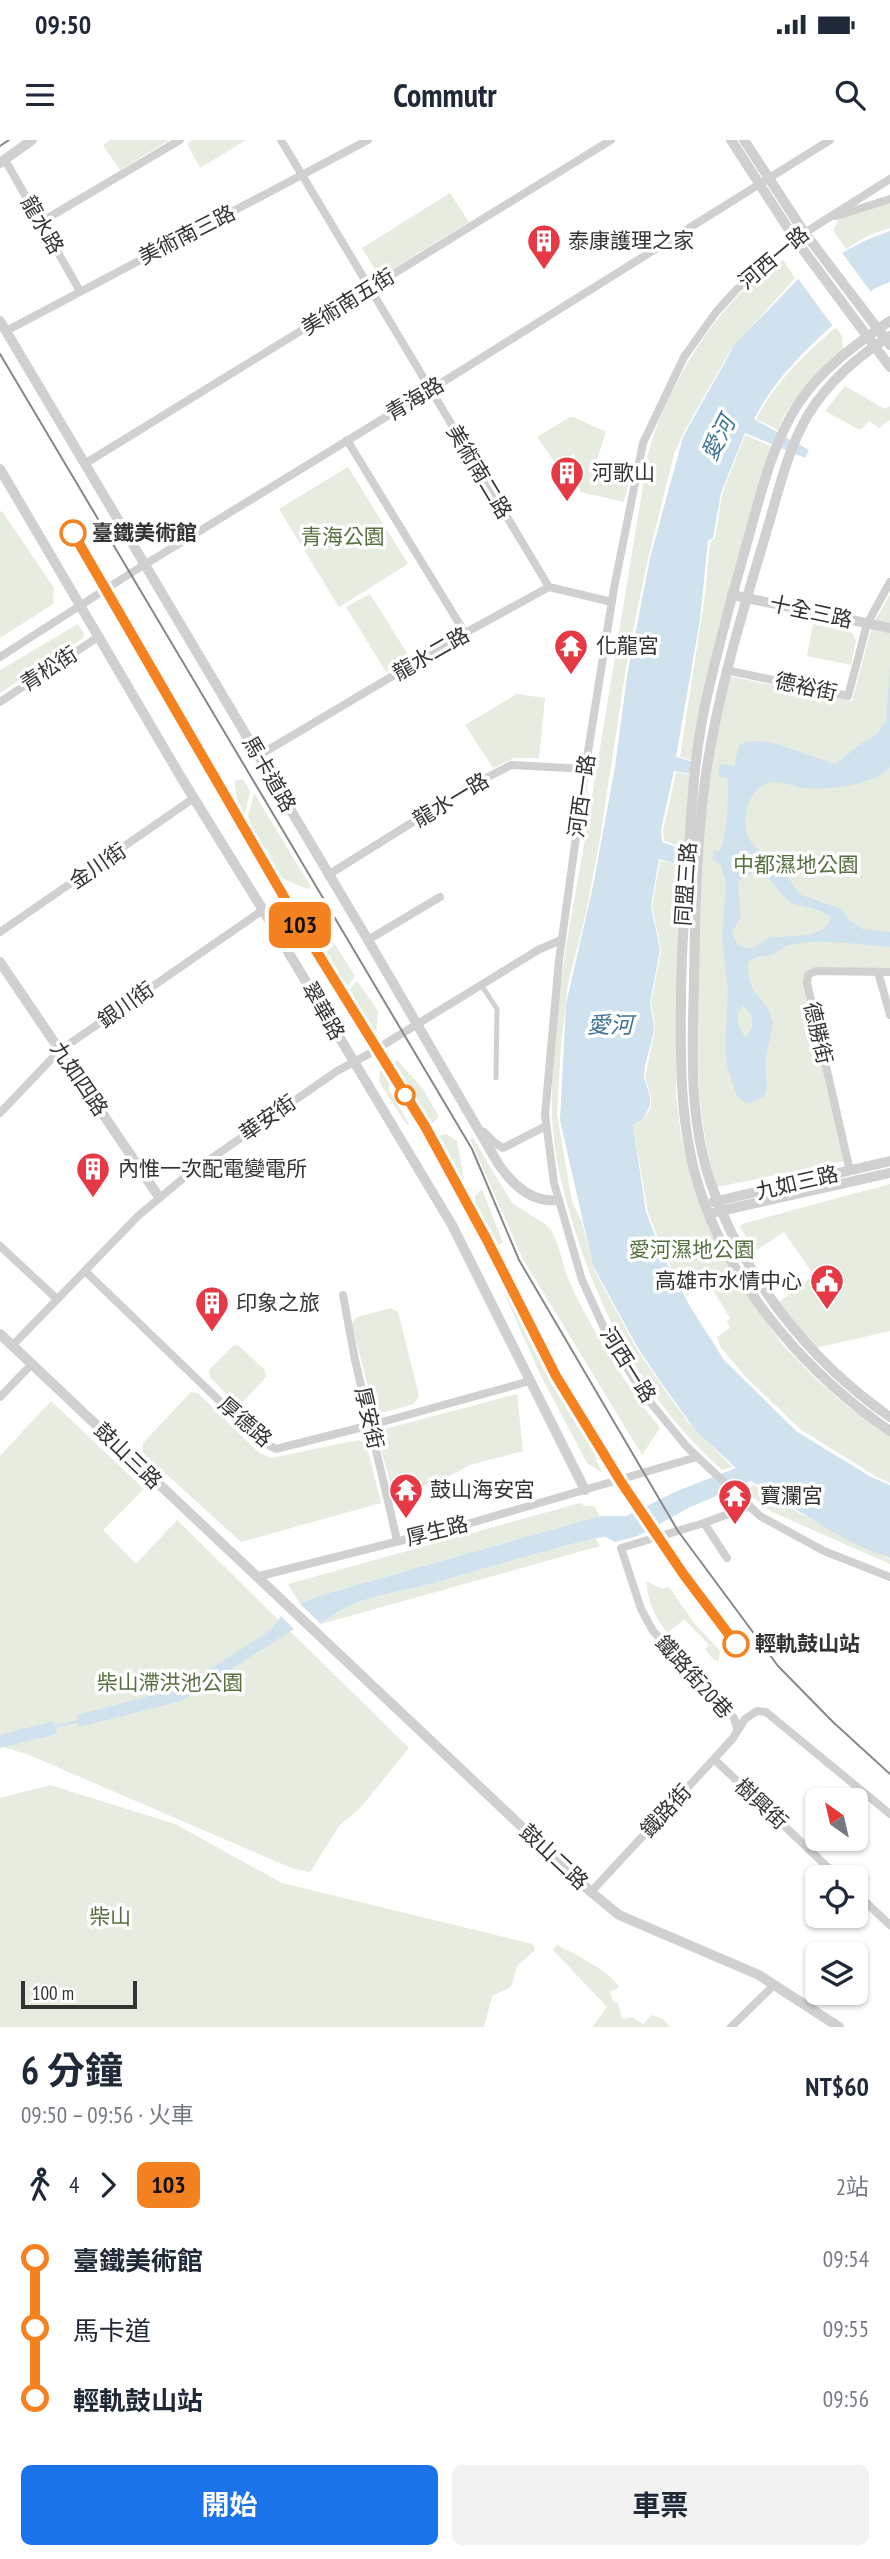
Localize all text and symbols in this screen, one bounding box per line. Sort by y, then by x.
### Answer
text: 09:50 [35,8,91,41]
text: Commutr [393,74,497,116]
icon: menu [21,76,59,114]
icon: search [831,76,869,114]
street label: 龍水路 [15,191,70,259]
street label: 美術南三路 [134,199,240,270]
street label: 河西一路 [733,220,815,295]
building icon: 泰康護理之家 [525,222,563,271]
place label: 泰康護理之家 [568,227,694,254]
street label: 美術南五街 [296,262,399,341]
street label: 青海路 [381,371,449,426]
water label: 愛河 [694,407,743,465]
street label: 美術南二路 [441,420,518,524]
building icon: 河歌山 [548,454,586,503]
place label: 河歌山 [592,459,655,486]
place label: 臺鐵美術館 [92,519,197,546]
marker: 臺鐵美術館 [60,520,86,546]
park label: 青海公園 [301,523,385,550]
street label: 十全三路 [767,590,855,633]
street label: 龍水二路 [388,621,474,686]
temple icon: 化龍宮 [552,627,590,676]
place label: 化龍宮 [596,632,659,659]
street label: 青松街 [15,640,82,697]
street label: 德裕街 [772,667,840,706]
street label: 馬卡道路 [237,731,302,817]
street label: 河西一路 [562,752,601,839]
street label: 龍水一路 [408,766,494,833]
street label: 金川街 [64,837,131,894]
street label: 同盟三路 [669,841,702,927]
park label: 中都濕地公園 [733,851,859,878]
line badge: 103 [260,902,340,948]
text: 103 [283,909,317,940]
street label: 銀川街 [92,975,159,1034]
street label: 翠華路 [296,977,351,1045]
street label: 德勝街 [798,999,839,1067]
water label: 愛河 [587,1010,637,1039]
street label: 九如四路 [45,1036,114,1121]
unlabelled marker [395,1085,415,1105]
street label: 華安街 [234,1088,301,1147]
building icon: 內惟一次配電變電所 [74,1150,112,1199]
place label: 內惟一次配電變電所 [118,1155,307,1182]
street label: 九如三路 [753,1160,841,1205]
park label: 愛河濕地公園 [629,1236,755,1263]
public building icon: 高雄市水情中心 [808,1262,846,1311]
place label: 高雄市水情中心 [655,1267,802,1294]
building icon: 印象之旅 [193,1284,231,1333]
place label: 印象之旅 [236,1289,320,1316]
street label: 河西一路 [595,1322,662,1408]
street label: 厚安街 [349,1384,390,1452]
street label: 厚德路 [213,1391,278,1452]
street label: 鼓山三路 [89,1417,168,1495]
temple icon: 鼓山海安宮 [387,1471,425,1520]
place label: 鼓山海安宮 [430,1476,535,1503]
temple icon: 寶瀾宮 [716,1477,754,1526]
place label: 寶瀾宮 [760,1482,823,1509]
street label: 厚生路 [403,1510,471,1551]
street label: 鐵路街20巷 [650,1629,739,1724]
place label: 輕軌鼓山站 [755,1630,860,1657]
marker: 輕軌鼓山站 [723,1631,749,1657]
park label: 柴山滯洪池公園 [97,1669,244,1696]
street label: 樹興街 [729,1772,794,1835]
street label: 鐵路街 [634,1778,697,1843]
north arrow [805,1788,868,1852]
map controls [805,1788,868,2005]
street label: 鼓山二路 [514,1818,594,1895]
button: locate [805,1865,868,1928]
park label: 柴山 [89,1903,131,1930]
button: layers [805,1942,868,2005]
scale bar [21,1978,136,2010]
text: 100 m [32,1981,74,2005]
text: 6 分鐘 [21,2045,123,2094]
text: NT$60 [805,2070,869,2103]
text: 09:50 – 09:56 · 火車 [21,2100,194,2129]
icon: walk [21,2166,59,2204]
icon: forward [89,2166,127,2204]
text: 103 [151,2169,186,2200]
text: 4 [69,2170,79,2199]
text: 2站 [836,2172,869,2201]
text: 臺鐵美術館 [73,2244,203,2277]
text: 09:54 [823,2244,869,2273]
text: 馬卡道 [73,2314,151,2347]
text: 09:55 [823,2314,869,2343]
text: 輕軌鼓山站 [73,2384,203,2417]
text: 09:56 [823,2384,869,2413]
button: 開始 [21,2465,438,2545]
button: 車票 [452,2465,869,2545]

